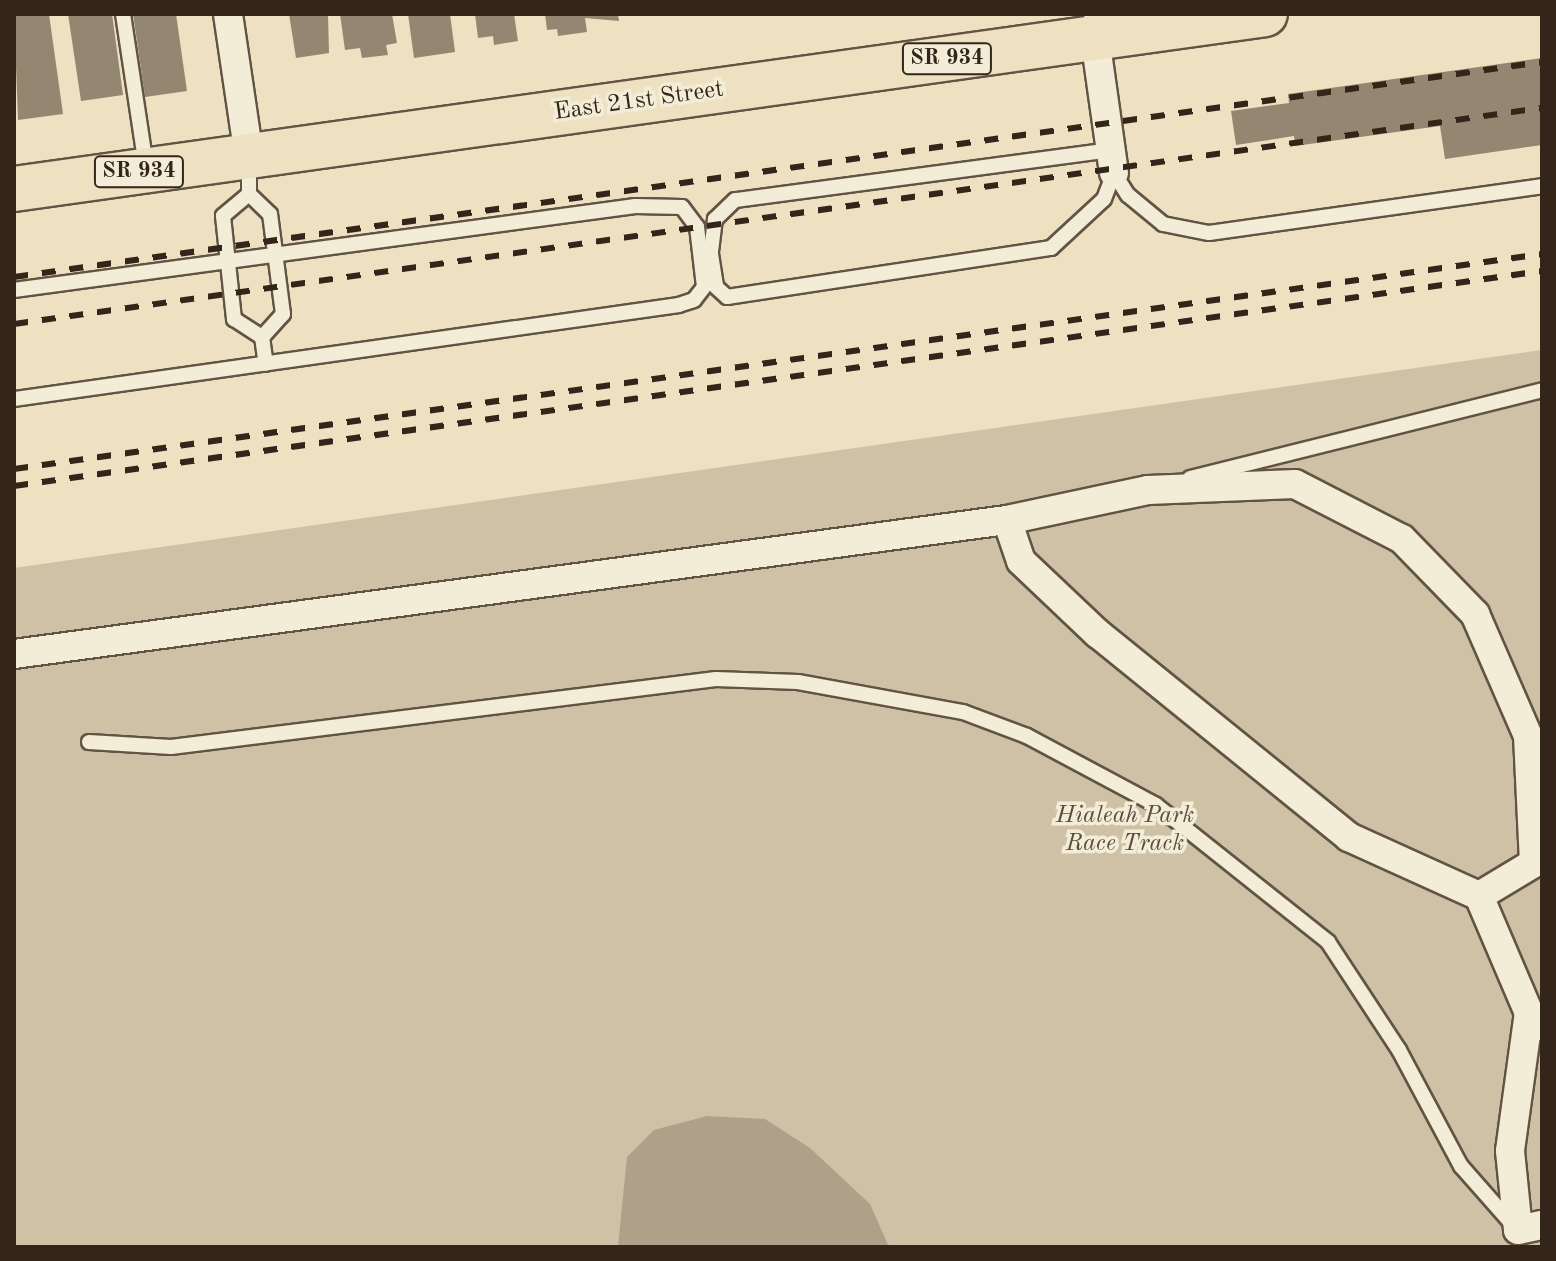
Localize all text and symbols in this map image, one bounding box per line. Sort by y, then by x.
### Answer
road number: SR 934 [901,41,993,77]
street label: East 21st Street [552,76,726,128]
road number: SR 934 [93,154,185,190]
park label: Hialeah Park Race Track [1056,803,1194,859]

